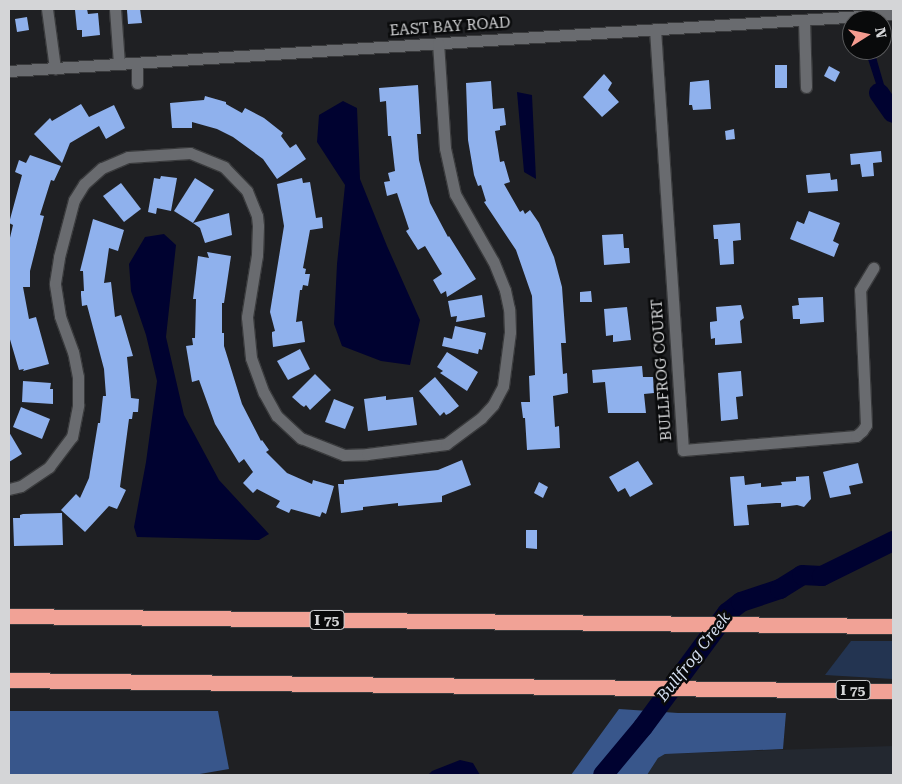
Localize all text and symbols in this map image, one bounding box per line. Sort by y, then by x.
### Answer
north arrow [842,10,892,60]
street label: EAST BAY ROAD [389,14,511,40]
text: N [872,26,890,39]
street label: BULLFROG COURT [648,299,676,441]
road number: I 75 [310,608,344,632]
water label: Bullfrog Creek [653,609,735,705]
road number: I 75 [836,678,870,702]

